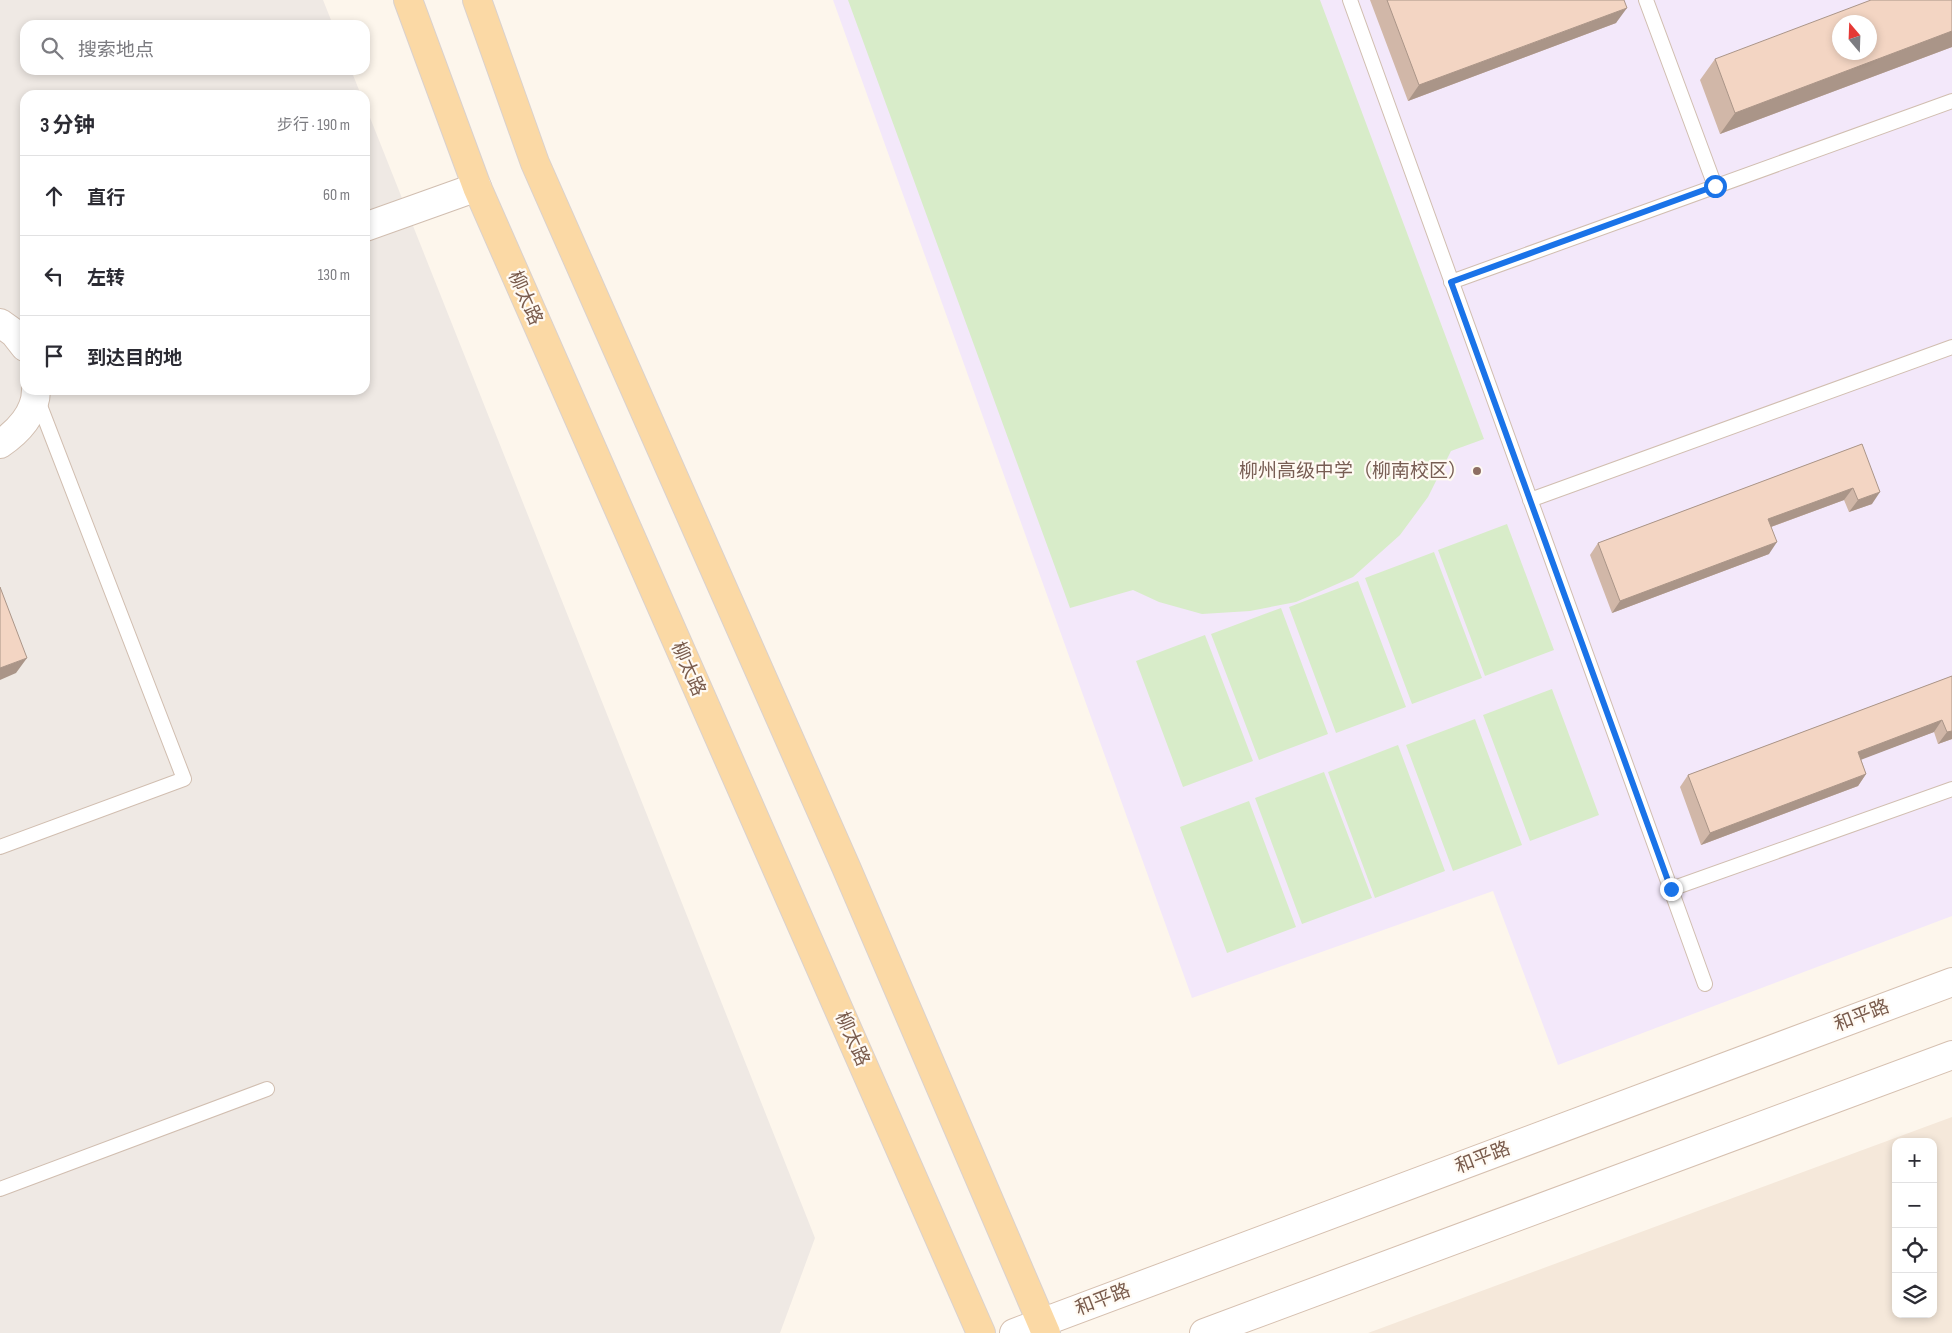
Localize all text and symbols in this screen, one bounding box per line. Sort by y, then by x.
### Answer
north arrow [1832,15,1877,60]
search box [20,20,370,75]
icon: search [38,34,66,62]
text: 搜索地点 [78,39,154,62]
text: 3 分钟 [40,113,95,138]
text: 步行 · 190 m [277,116,350,135]
route start [1704,175,1727,198]
icon: ahead [40,182,68,210]
text: 60 m [323,186,350,205]
text: 直行 [87,187,125,210]
icon: left [40,262,68,290]
text: 130 m [318,266,350,285]
text: 左转 [87,267,125,290]
street label: 柳太路 [503,267,547,329]
icon: arrive [40,342,68,370]
text: 到达目的地 [87,347,182,370]
place label: 柳州高级中学（柳南校区） [1239,460,1467,483]
marker: 柳州高级中学（柳南校区） [1471,465,1483,477]
street label: 柳太路 [666,638,710,700]
route end [1660,878,1683,901]
street label: 和平路 [1831,995,1893,1037]
street label: 柳太路 [830,1008,874,1070]
street label: 和平路 [1452,1137,1514,1179]
map controls [1892,1138,1937,1318]
button: + [1892,1138,1937,1183]
button: − [1892,1183,1937,1228]
button: locate [1892,1228,1937,1273]
button: layers [1892,1273,1937,1318]
street label: 和平路 [1072,1279,1134,1321]

